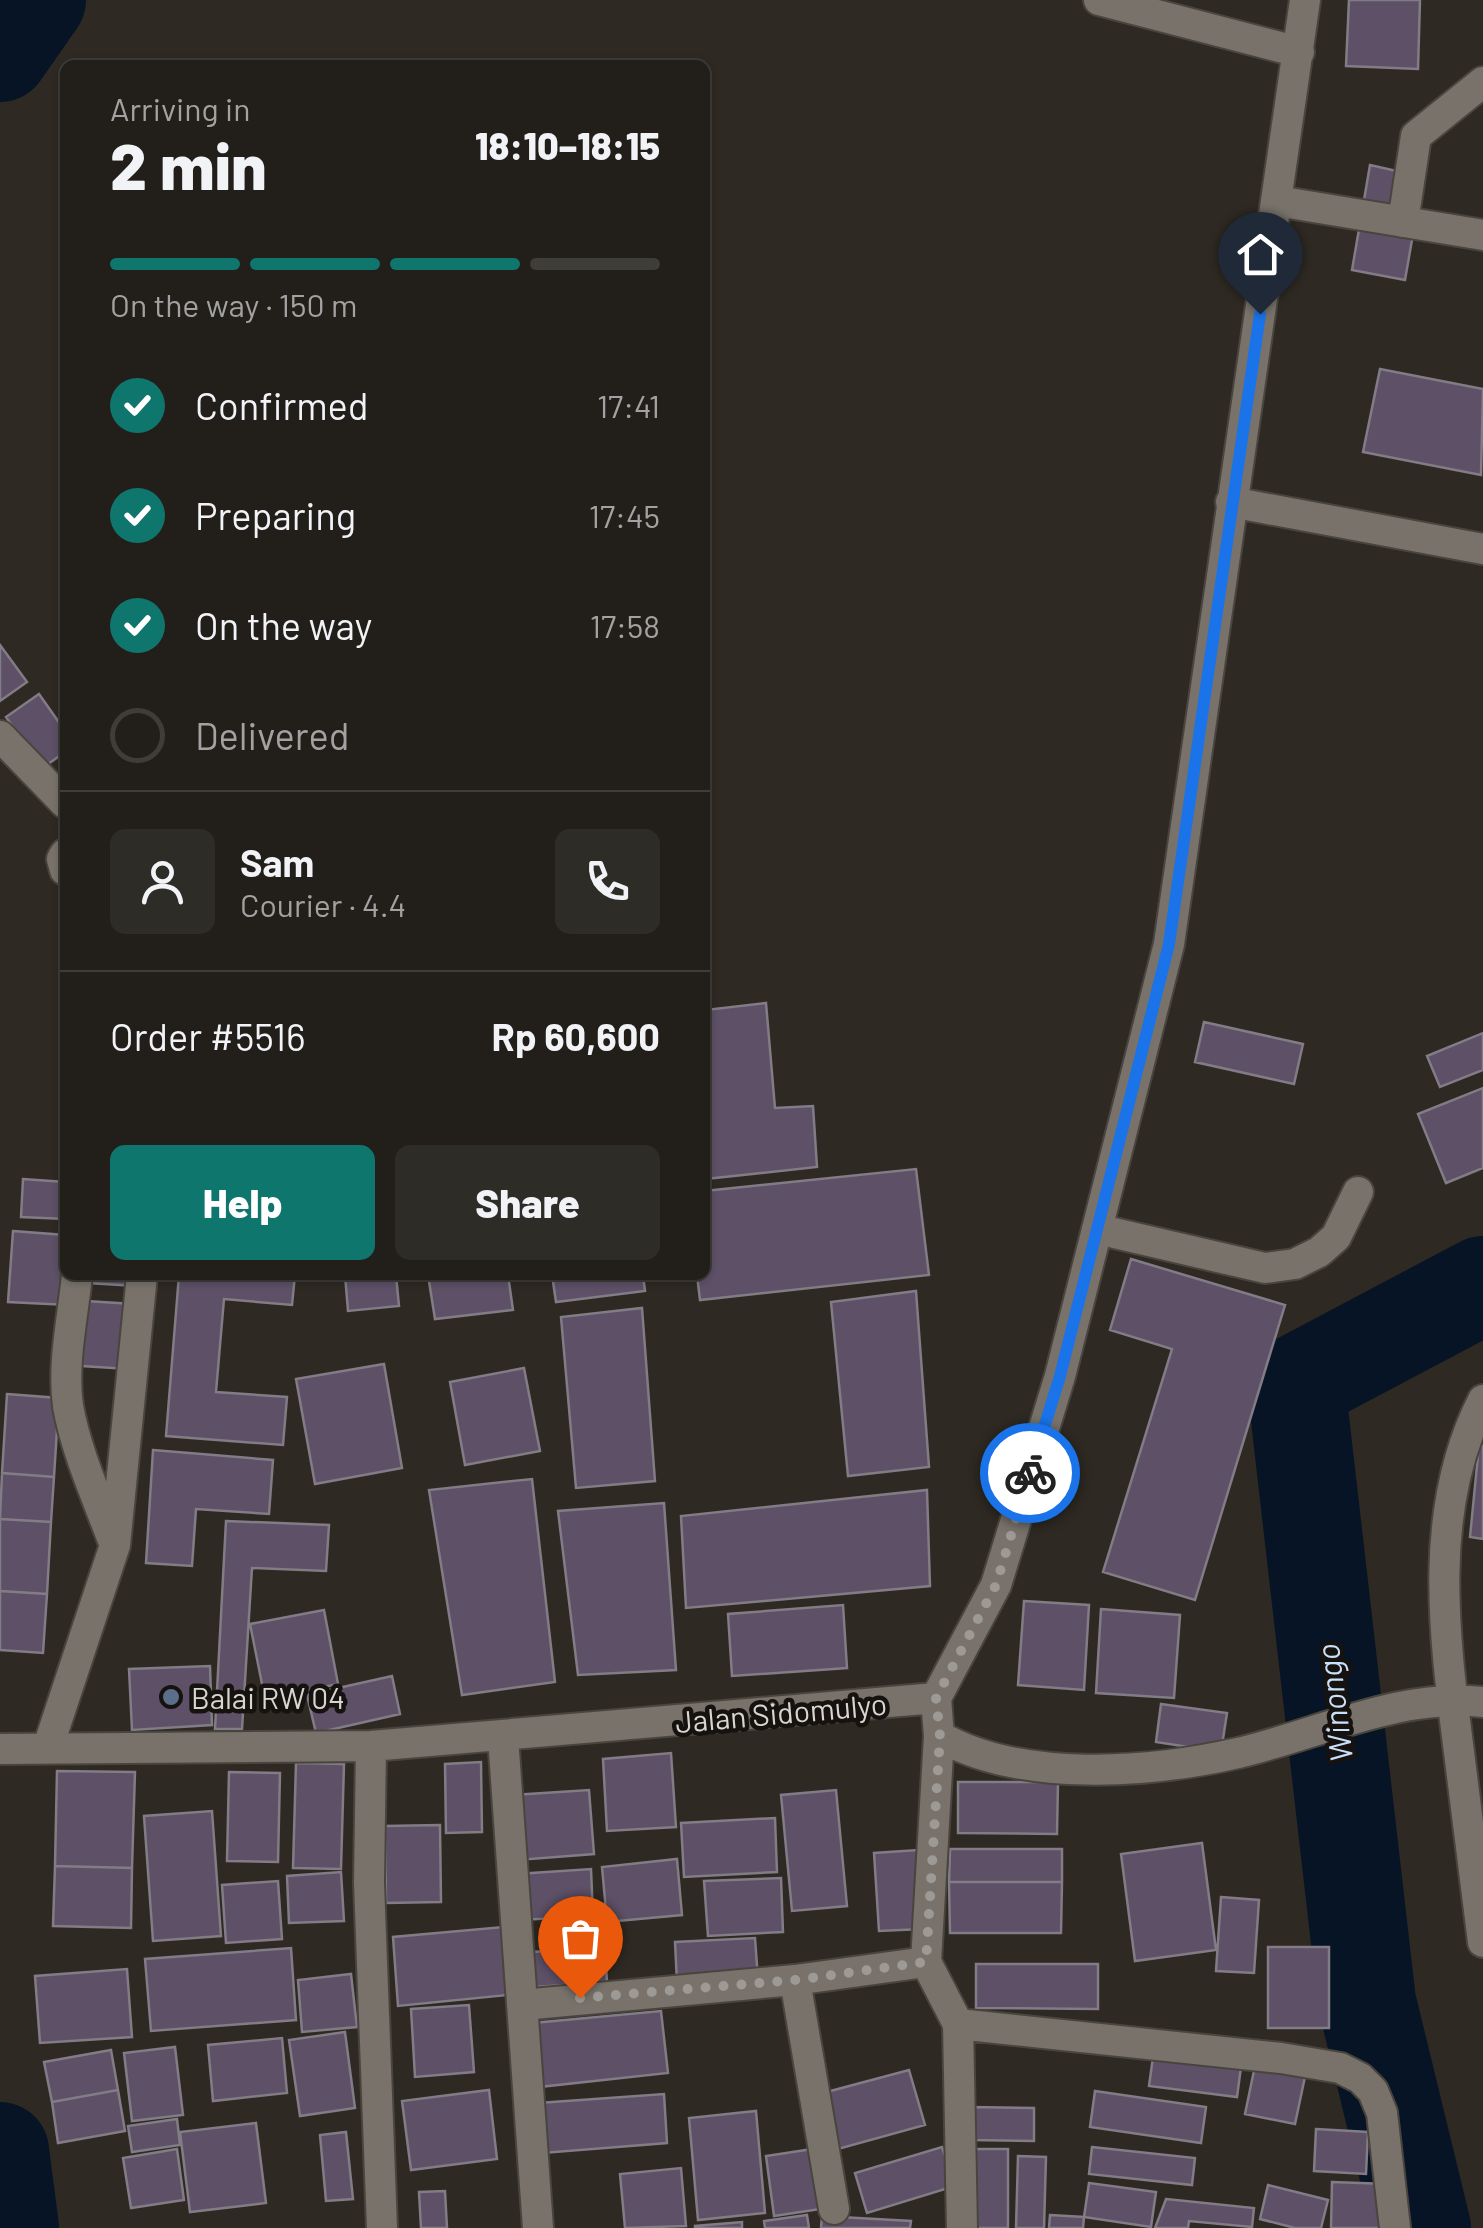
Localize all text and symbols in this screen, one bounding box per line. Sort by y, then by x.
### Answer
text: Arriving in [110,89,250,127]
text: 18:10–18:15 [475,122,660,168]
text: 2 min [110,125,267,203]
pin [1218,212,1303,315]
icon: home [1233,227,1288,282]
text: On the way · 150 m [110,285,357,323]
icon: check [110,378,165,433]
text: Confirmed [195,382,368,428]
text: 17:41 [597,386,660,424]
icon: check [110,488,165,543]
text: Preparing [195,492,356,538]
text: 17:45 [589,496,660,534]
icon: check [110,598,165,653]
text: On the way [195,602,372,648]
text: 17:58 [590,606,660,644]
text: Delivered [195,712,349,758]
button: person [110,829,215,934]
button: phone [555,829,660,934]
text: Sam [240,839,314,885]
text: Courier · 4.4 [240,885,406,923]
text: Order #5516 [110,1013,306,1059]
text: Rp 60,600 [492,1013,660,1059]
button: Help [110,1145,375,1260]
button: Share [395,1145,660,1260]
courier [980,1423,1080,1523]
icon: bike [1003,1446,1058,1501]
water label: Winongo [1307,1642,1359,1764]
place label: Balai RW 04 [191,1679,345,1715]
street label: Jalan Sidomulyo [674,1685,888,1739]
marker: Balai RW 04 [160,1686,182,1708]
pin [538,1896,623,1999]
icon: bag [553,1911,608,1966]

